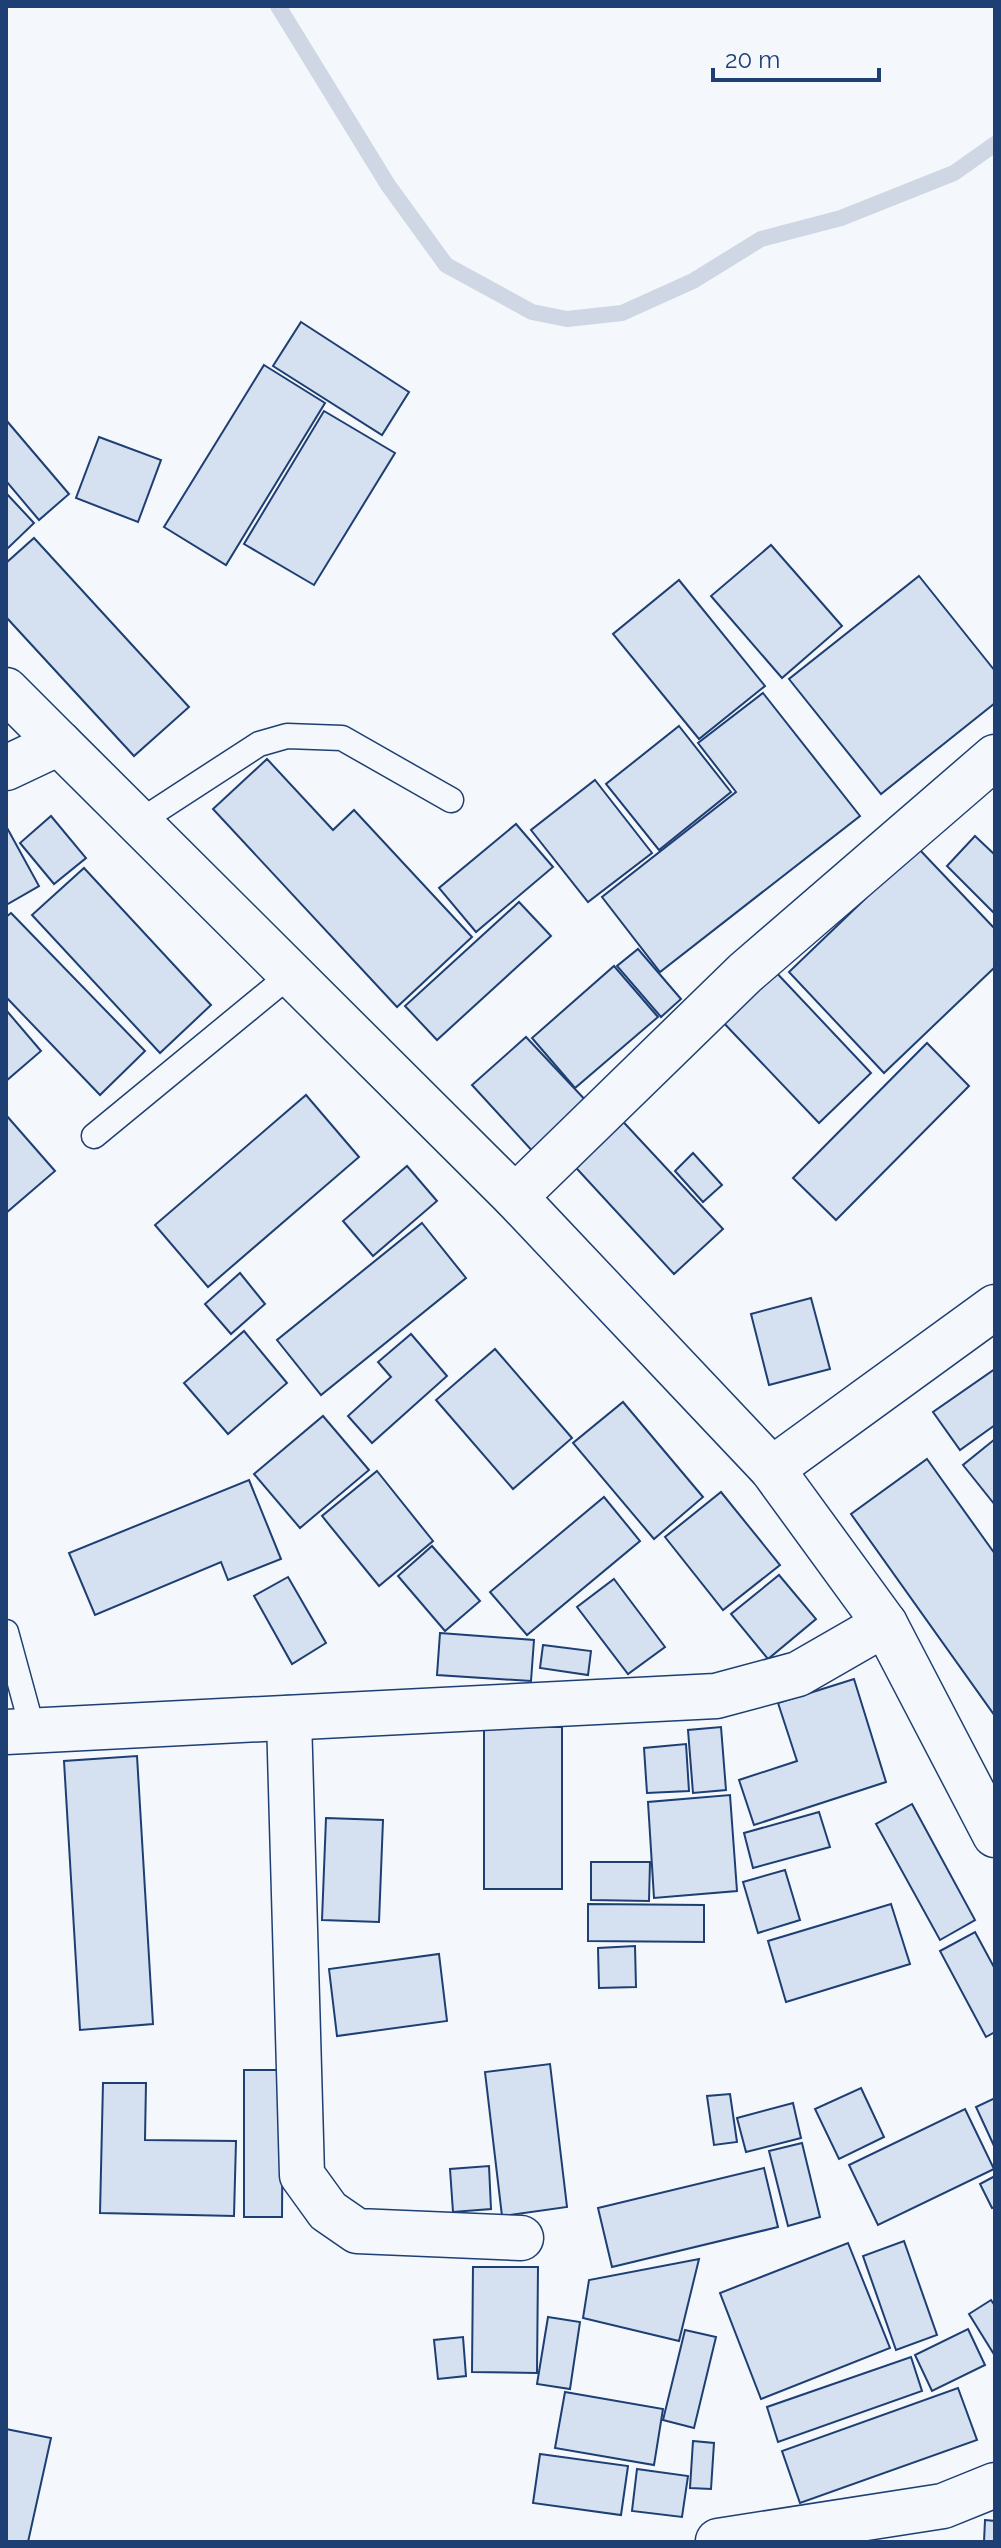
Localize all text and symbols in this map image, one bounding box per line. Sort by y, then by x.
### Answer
scale bar [713,32,879,82]
text: 20 m [725,45,780,74]

